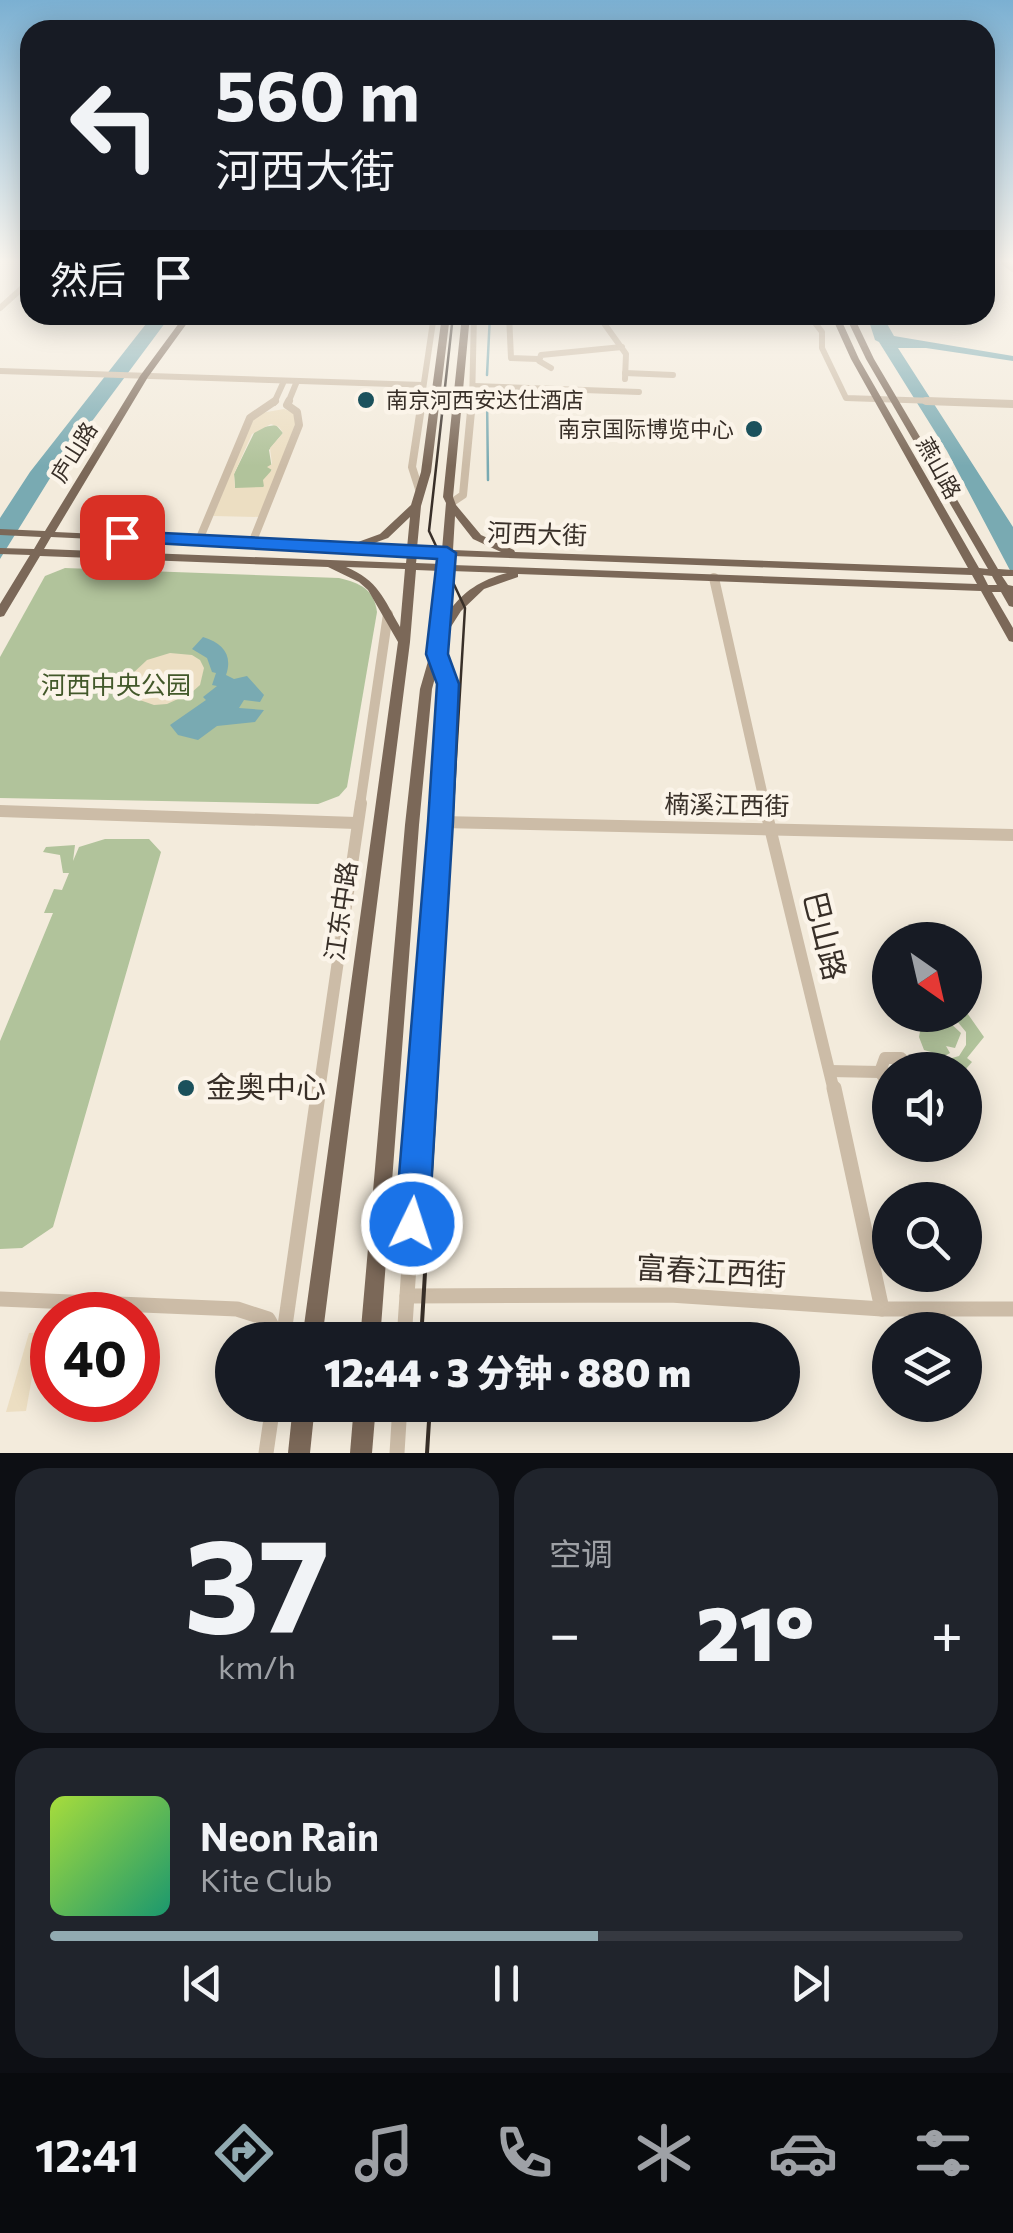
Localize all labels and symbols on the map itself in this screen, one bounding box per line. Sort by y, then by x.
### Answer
place label: 南京河西安达仕酒店 [386,386,584,413]
marker: 南京河西安达仕酒店 [355,389,377,411]
place label: 南京国际博览中心 [558,415,734,442]
street label: 庐山路 [45,417,103,487]
marker: 南京国际博览中心 [743,418,765,440]
street label: 燕山路 [912,432,967,503]
pin [80,495,165,580]
street label: 河西大街 [487,516,588,550]
park label: 河西中央公园 [41,669,191,699]
street label: 楠溪江西街 [664,788,790,820]
street label: 江东中路 [318,859,362,962]
street label: 巴山路 [798,887,855,984]
north arrow [872,922,982,1032]
place label: 金奥中心 [206,1067,326,1104]
marker: 金奥中心 [175,1077,197,1099]
position arrow [360,1172,464,1276]
street label: 富春江西街 [635,1247,787,1292]
speed limit sign: 40 [30,1292,160,1422]

